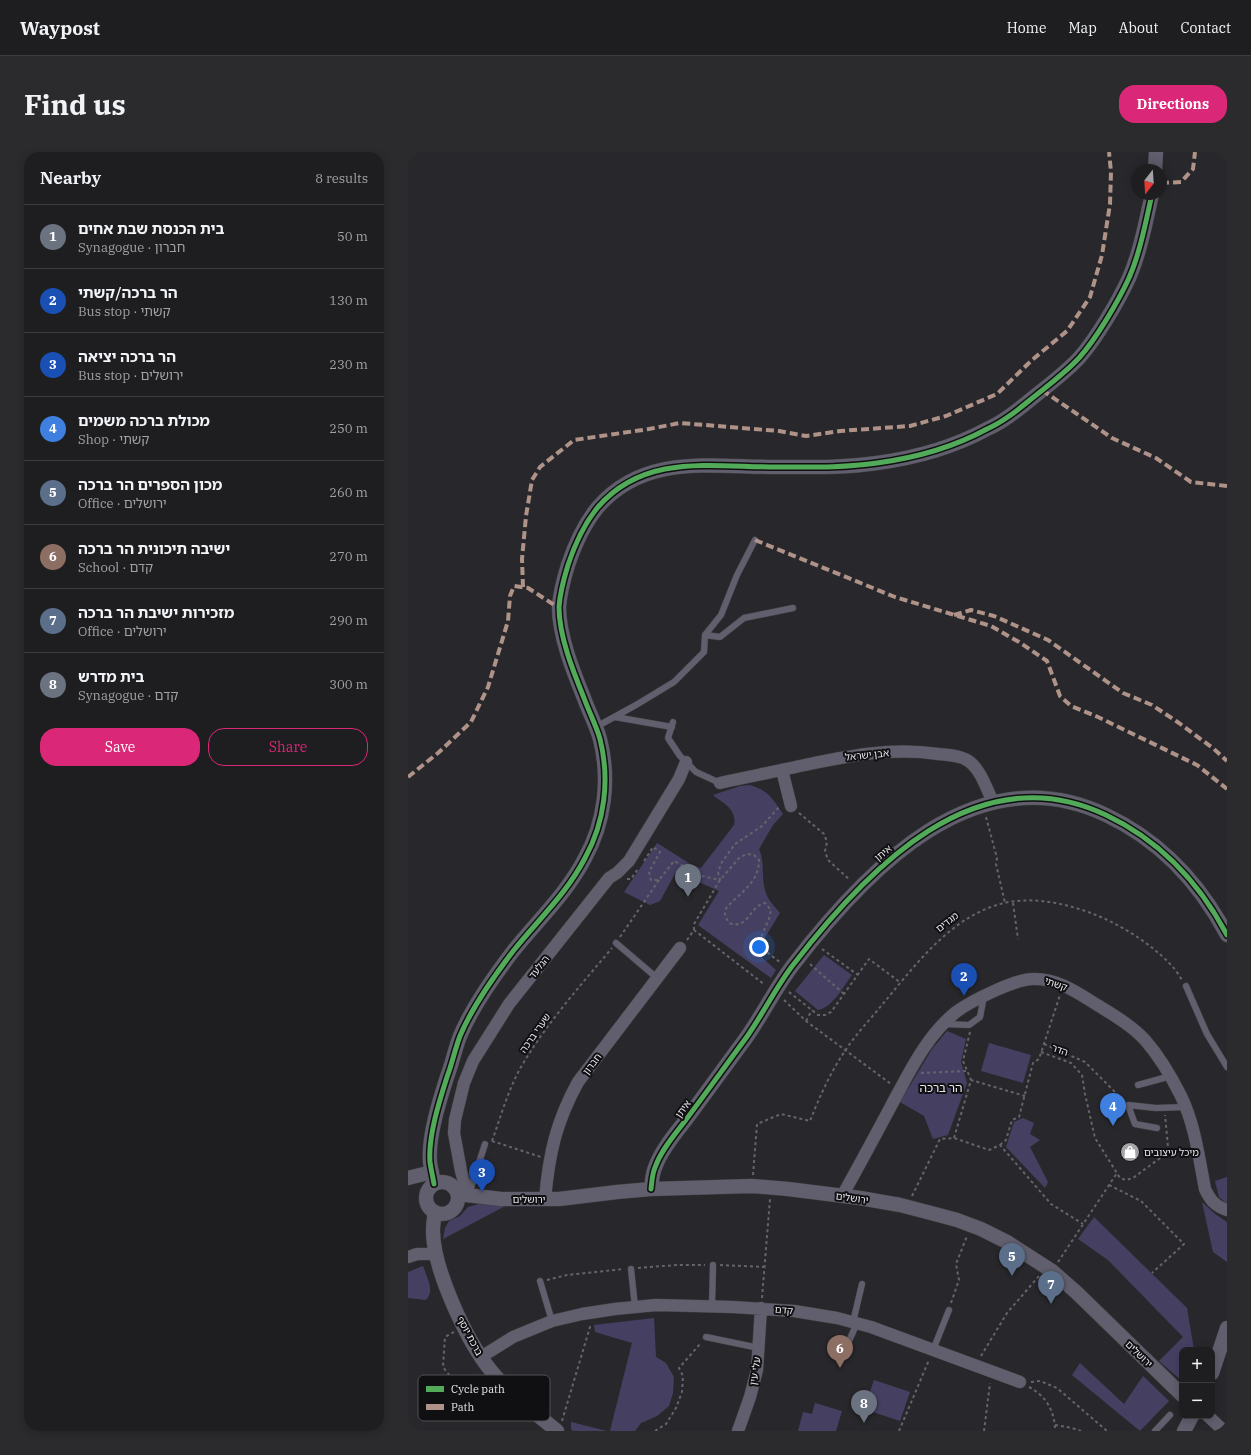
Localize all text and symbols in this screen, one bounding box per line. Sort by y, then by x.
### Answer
text: Waypost [20,16,100,40]
text: Home [1007,19,1046,37]
text: Map [1068,19,1097,37]
text: About [1119,19,1158,37]
text: Contact [1180,19,1231,37]
button: Directions [1119,85,1227,123]
text: Find us [24,86,126,123]
north arrow [1131,164,1167,200]
text: Nearby [40,167,101,189]
text: 8 results [315,170,368,187]
text: בית הכנסת שבת אחים [78,219,224,238]
text: 1 [49,228,57,245]
text: 50 m [337,228,368,245]
text: Synagogue · חברון [78,239,185,256]
text: הר ברכה/קשתי [78,283,178,302]
text: 2 [49,292,57,309]
text: 130 m [329,292,368,309]
text: Bus stop · קשתי [78,303,171,320]
text: הר ברכה יציאה [78,347,176,366]
text: 3 [49,356,57,373]
text: 230 m [329,356,368,373]
text: Bus stop · ירושלים [78,367,183,384]
text: מכולת ברכה משמים [78,411,210,430]
text: 4 [49,420,57,437]
text: 250 m [329,420,368,437]
text: Shop · קשתי [78,431,150,448]
text: מכון הספרים הר ברכה [78,475,222,494]
text: 5 [49,484,57,501]
text: 260 m [329,484,368,501]
text: Office · ירושלים [78,495,167,512]
text: ישיבה תיכונית הר ברכה [78,539,230,558]
text: 6 [49,548,57,565]
text: 270 m [329,548,368,565]
text: School · קדם [78,559,153,576]
text: מזכירות ישיבת הר ברכה [78,603,234,622]
text: 7 [49,612,57,629]
text: 290 m [329,612,368,629]
text: Office · ירושלים [78,623,167,640]
text: בית מדרש [78,667,144,686]
text: 8 [49,676,57,693]
text: 300 m [329,676,368,693]
text: Synagogue · קדם [78,687,178,704]
button: Save [40,728,200,766]
button: Share [208,728,368,766]
street label: אבן ישראל [844,746,890,764]
street label: איתן [872,842,894,864]
pin: 1 [675,864,701,897]
street label: מגדים [933,909,961,935]
your location [749,937,769,957]
street label: הגלעד [526,953,552,981]
pin: 2 [951,963,977,996]
street label: קשתי [1043,974,1069,994]
street label: שערי ברכה [517,1011,553,1055]
street label: הדר [1050,1041,1070,1059]
street label: חברון [580,1051,604,1077]
district label: הר ברכה [920,1080,962,1095]
pin: 4 [1100,1093,1126,1126]
street label: איתן [672,1097,694,1121]
shop icon: מיכל עיצובים [1119,1141,1141,1163]
place label: מיכל עיצובים [1144,1146,1199,1159]
pin: 3 [469,1159,495,1192]
street label: ירושלים [835,1189,869,1207]
street label: ירושלים [513,1193,546,1206]
pin: 5 [999,1243,1025,1276]
pin: 7 [1038,1271,1064,1304]
street label: קדם [774,1303,794,1317]
street label: ברכת יוסף [454,1314,486,1358]
pin: 6 [827,1335,853,1368]
street label: ירושלים [1123,1338,1155,1370]
map controls [1179,1347,1215,1419]
button: + [1179,1347,1215,1383]
street label: עלי עין [746,1356,764,1386]
legend [418,1375,550,1421]
text: Cycle path [451,1382,505,1396]
button: − [1179,1383,1215,1419]
pin: 8 [851,1390,877,1423]
text: Path [451,1400,474,1414]

